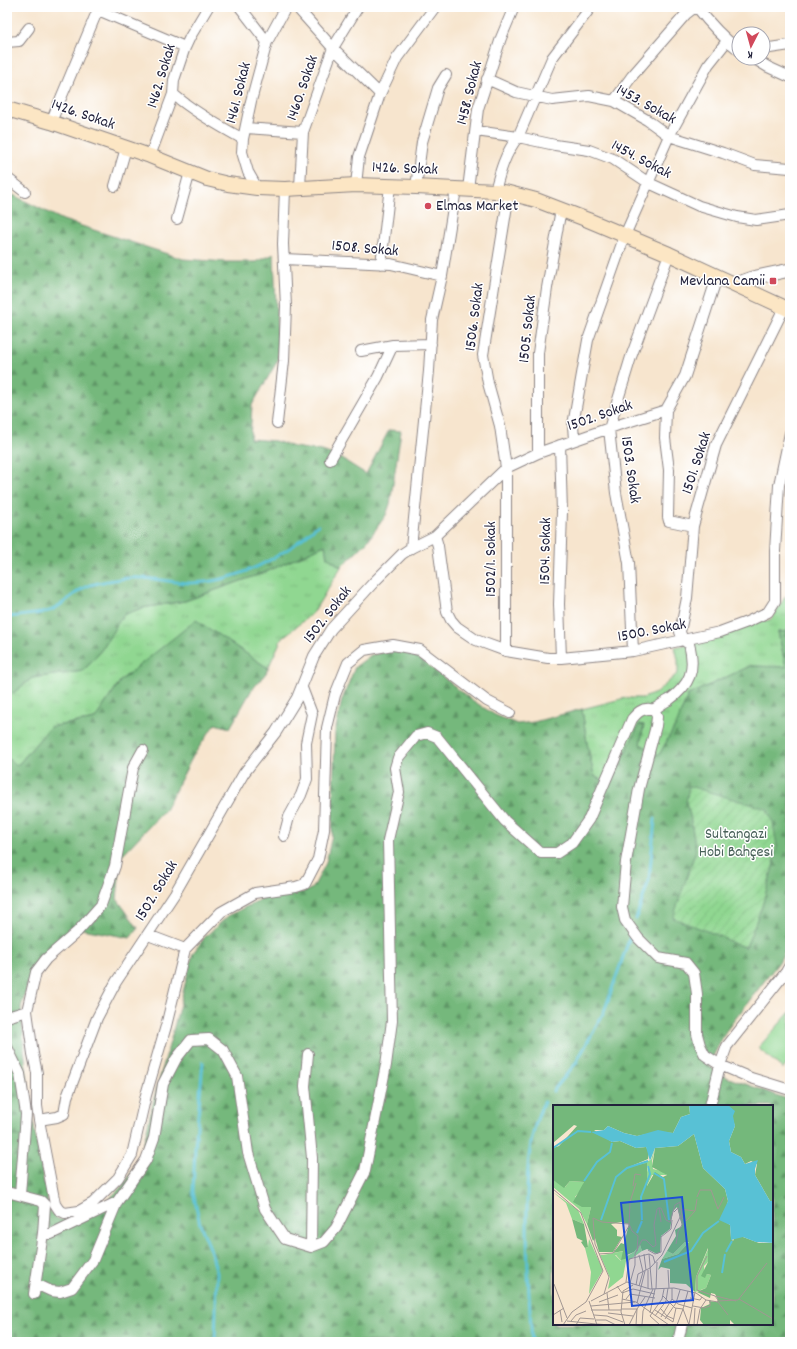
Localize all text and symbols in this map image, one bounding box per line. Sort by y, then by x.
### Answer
north arrow [731,26,771,66]
street label: 1462. Sokak [141,41,183,111]
text: K [747,46,754,62]
street label: 1460. Sokak [281,52,325,124]
street label: 1458. Sokak [451,59,489,127]
street label: 1461. Sokak [220,60,258,126]
street label: 1453. Sokak [612,79,680,131]
street label: 1426. Sokak [48,93,118,137]
street label: 1454. Sokak [607,135,675,185]
street label: 1426. Sokak [372,156,438,182]
place label: Elmas Market [436,195,518,218]
marker: Elmas Market [423,201,433,211]
street label: 1508. Sokak [331,235,399,263]
place label: Mevlana Camii [680,270,765,293]
marker: Mevlana Camii [768,276,778,286]
street label: 1506. Sokak [459,282,491,352]
street label: 1505. Sokak [513,294,543,364]
street label: 1502. Sokak [564,394,636,438]
street label: 1501. Sokak [676,429,718,497]
street label: 1503. Sokak [614,435,646,505]
street label: 1504. Sokak [534,517,558,585]
street label: 1502/1. Sokak [480,521,503,597]
street label: 1502. Sokak [298,581,358,649]
street label: 1500. Sokak [616,613,688,649]
park label: Sultangazi Hobi Bahçesi [699,823,773,864]
street label: 1502. Sokak [130,856,184,926]
inset map [553,1105,773,1325]

